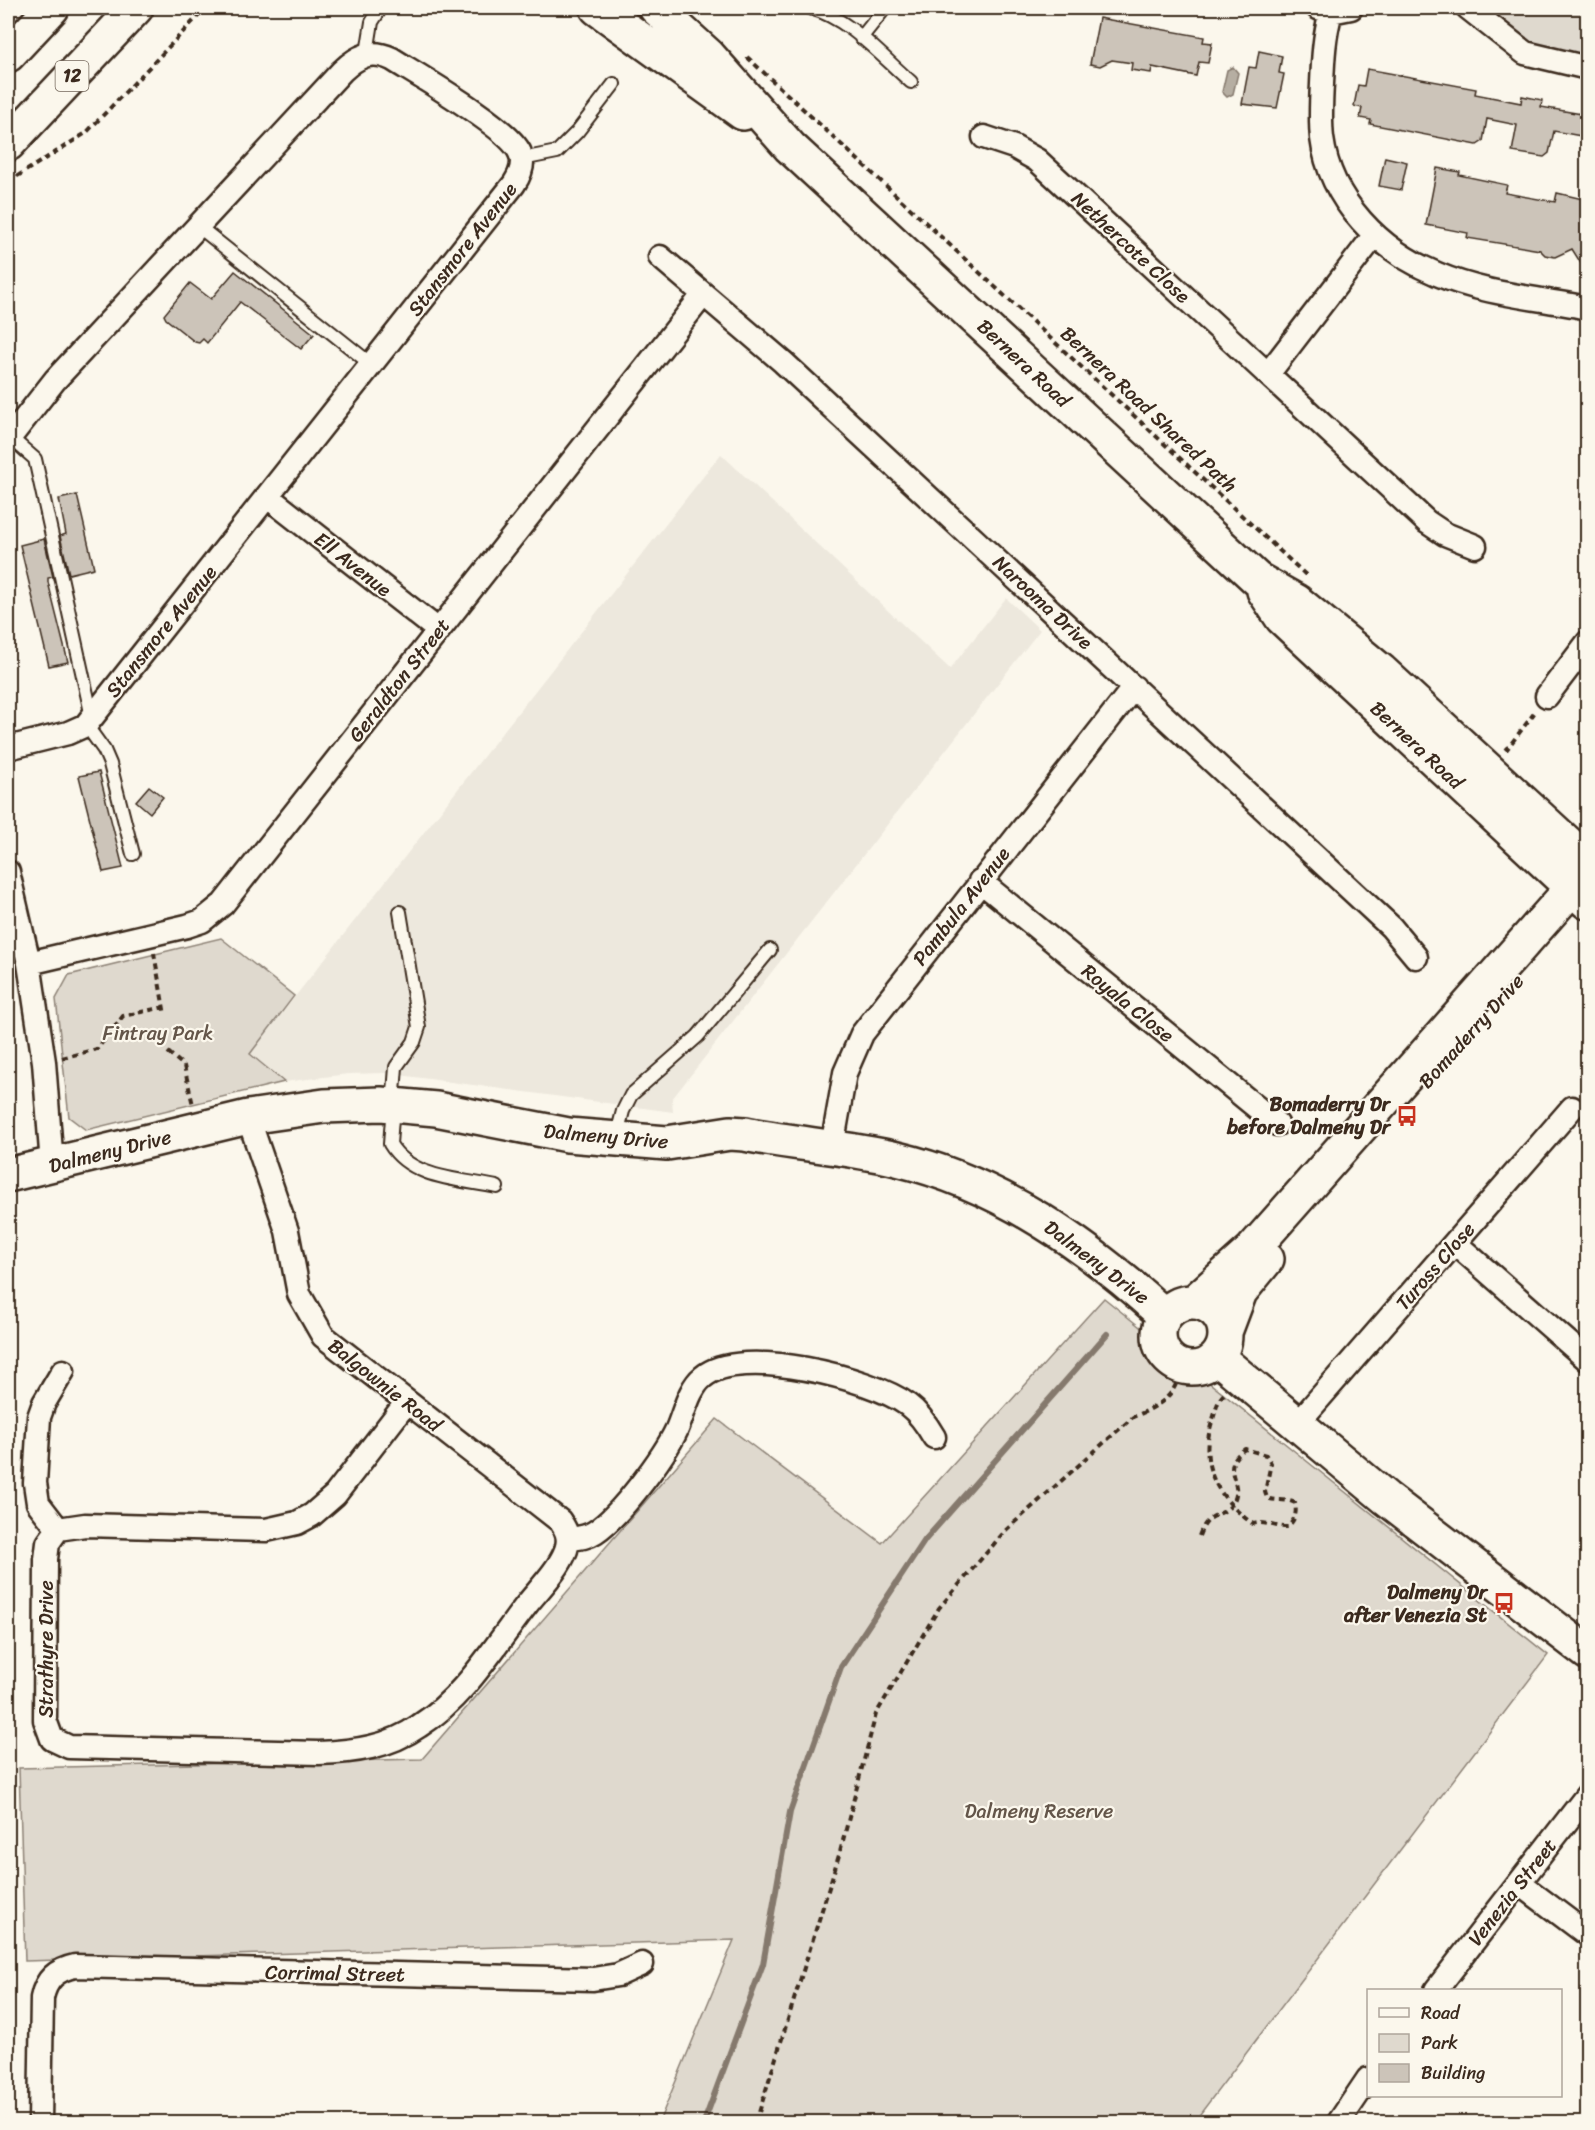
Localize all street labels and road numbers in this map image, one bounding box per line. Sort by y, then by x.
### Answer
road number: 12 [56,61,88,91]
street label: Stansmore Avenue [399,174,526,324]
street label: Nethercote Close [1063,182,1199,313]
street label: Bernera Road [968,310,1080,418]
street label: Bernera Road Shared Path [1052,317,1246,501]
street label: Ell Avenue [306,522,400,607]
street label: Narooma Drive [984,546,1101,659]
street label: Stansmore Avenue [97,557,226,706]
street label: Geraldton Street [339,610,460,750]
street label: Bernera Road [1361,692,1473,800]
street label: Pambula Avenue [903,839,1020,974]
street label: Royala Close [1073,955,1182,1052]
street label: Bomaderry Drive [1410,966,1533,1097]
street label: Dalmeny Drive [542,1114,670,1159]
street label: Dalmeny Drive [45,1119,175,1184]
street label: Dalmeny Drive [1036,1211,1157,1314]
street label: Tuross Close [1387,1214,1484,1319]
street label: Balgownie Road [320,1329,451,1442]
street label: Strathyre Drive [29,1580,64,1718]
street label: Venezia Street [1459,1830,1566,1954]
street label: Corrimal Street [265,1955,405,1992]

